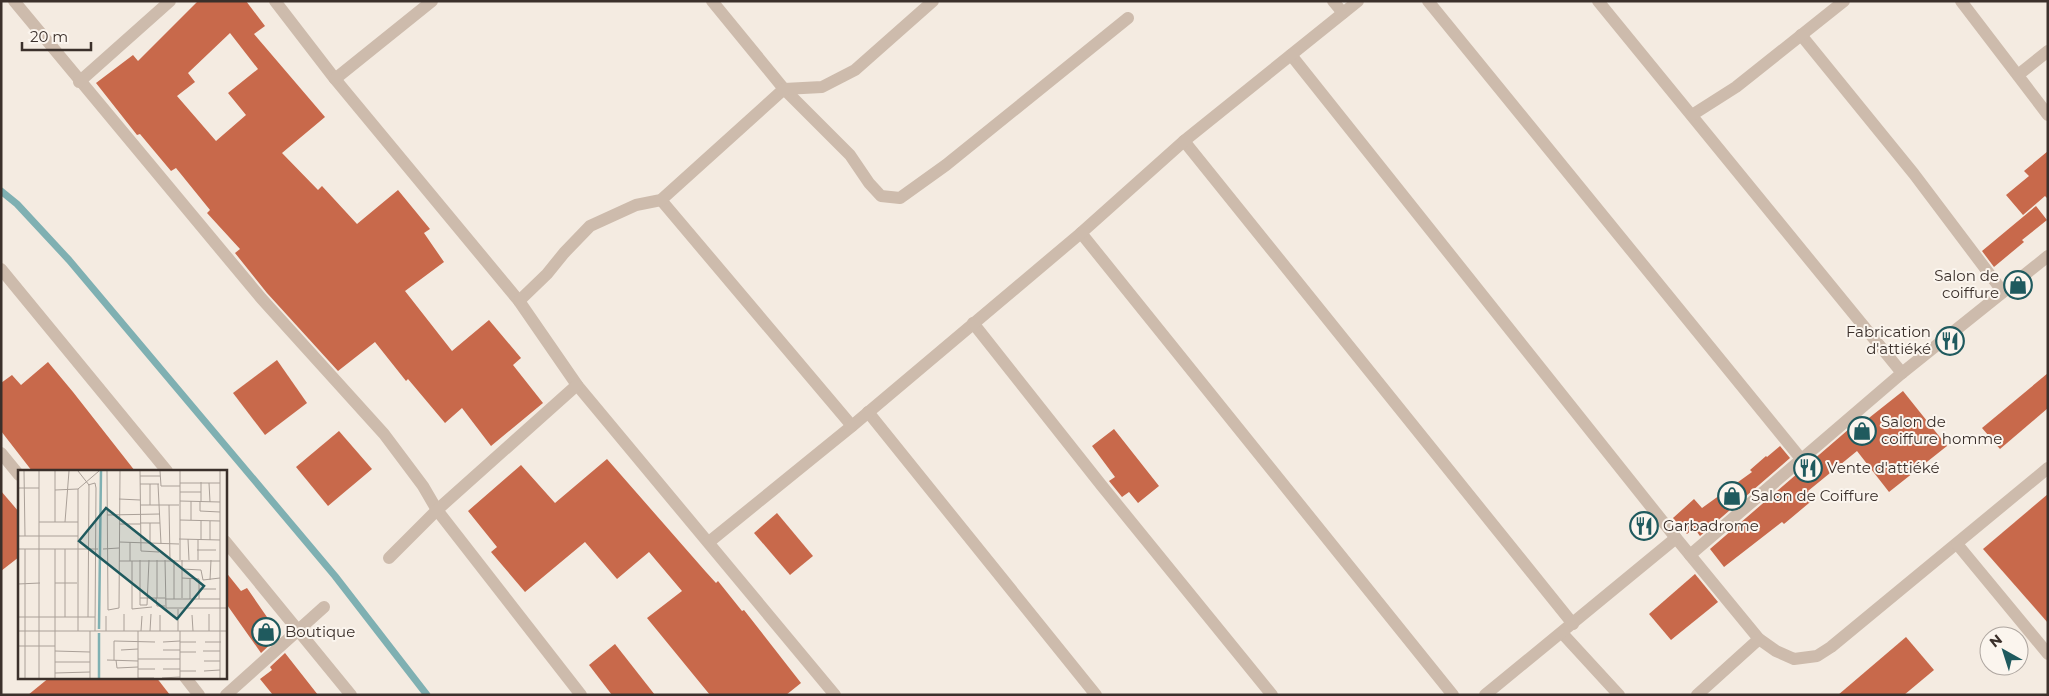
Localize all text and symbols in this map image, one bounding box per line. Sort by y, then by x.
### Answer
scale bar [22,20,91,52]
text: 20 m [30,27,68,46]
place label: Salon de coiffure [1934,266,1999,302]
shop icon: Salon de coiffure [2003,270,2033,300]
place label: Fabrication d'attiéké [1846,322,1931,358]
restaurant icon: Fabrication d'attiéké [1935,326,1965,356]
place label: Salon de coiffure homme [1881,412,2002,448]
shop icon: Salon de coiffure homme [1847,416,1877,446]
restaurant icon: Vente d'attiéké [1793,453,1823,483]
place label: Vente d'attiéké [1827,458,1939,477]
inset map [18,470,226,678]
shop icon: Salon de Coiffure [1717,481,1747,511]
place label: Salon de Coiffure [1751,486,1879,505]
restaurant icon: Garbadrome [1629,511,1659,541]
place label: Garbadrome [1663,516,1759,535]
shop icon: Boutique [251,617,281,647]
place label: Boutique [285,622,355,641]
north arrow [1979,626,2029,676]
text: N [1986,630,2006,651]

